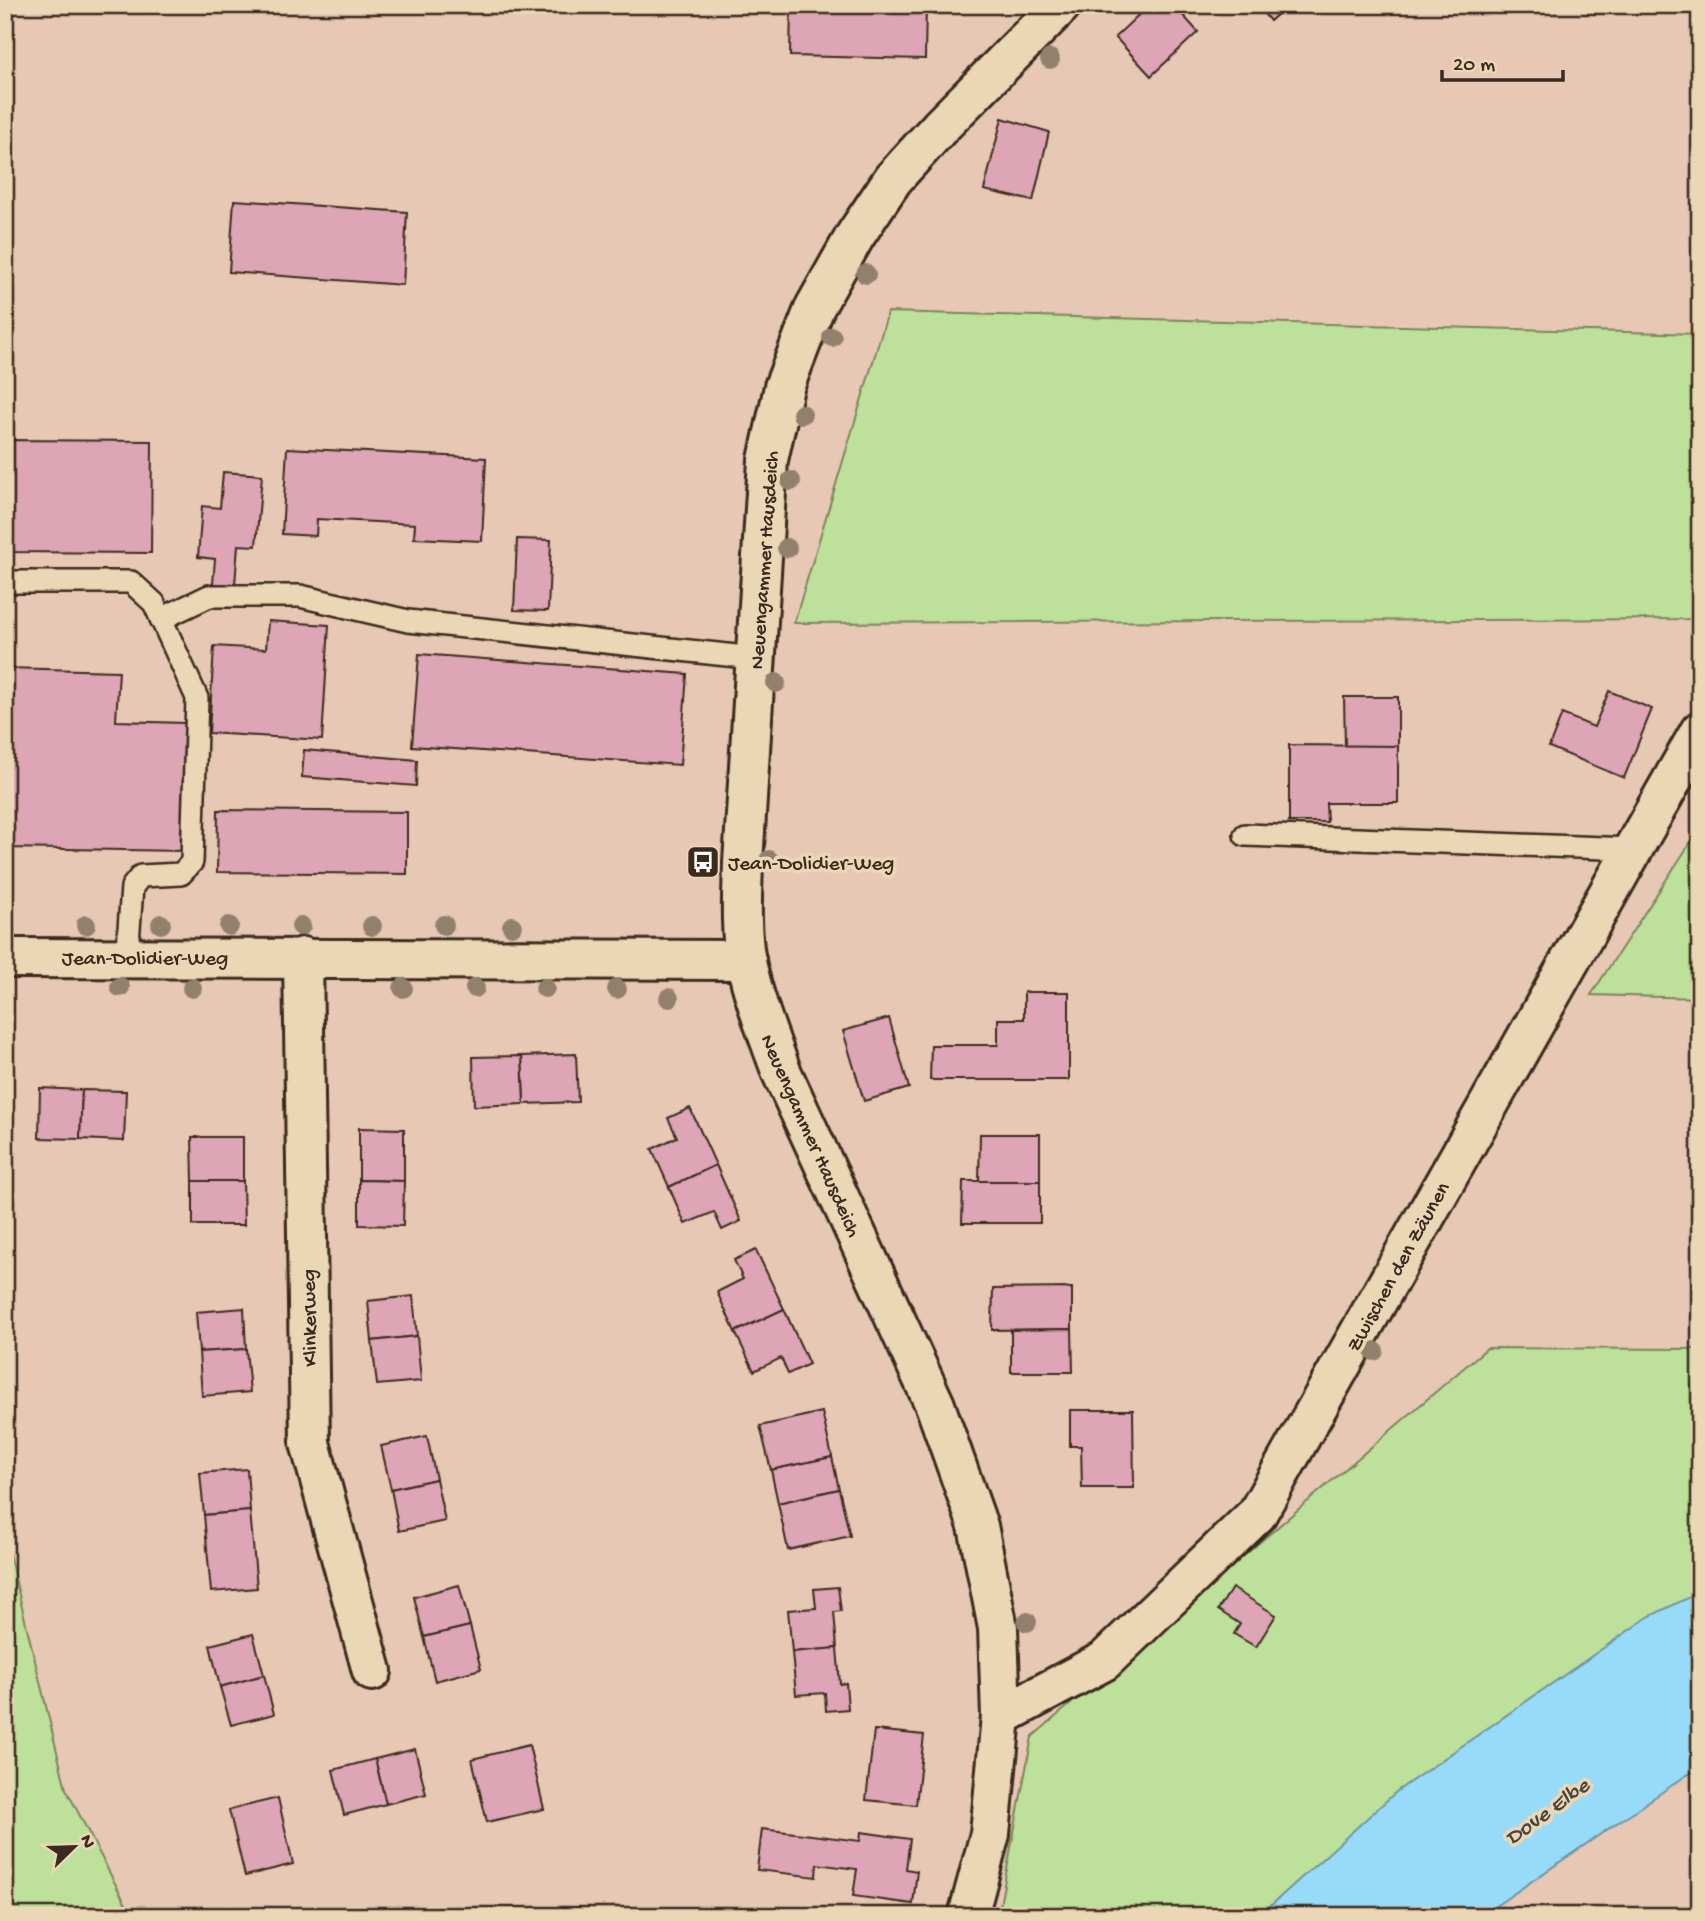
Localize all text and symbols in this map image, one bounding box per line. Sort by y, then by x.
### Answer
scale bar [1442,38,1563,82]
text: 20 m [1453,54,1495,79]
street label: Neuengammer Hausdeich [746,450,787,670]
bus stop icon: Jean-Dolidier-Weg [684,843,722,881]
place label: Jean-Dolidier-Weg [728,853,894,878]
street label: Jean-Dolidier-Weg [62,948,228,973]
street label: Neuengammer Hausdeich [753,1031,865,1242]
street label: Zwischen den Zäunen [1343,1178,1457,1357]
street label: Klinkerweg [298,1269,325,1367]
water label: Dove Elbe [1501,1773,1596,1852]
north arrow [38,1812,108,1882]
text: N [73,1832,99,1852]

